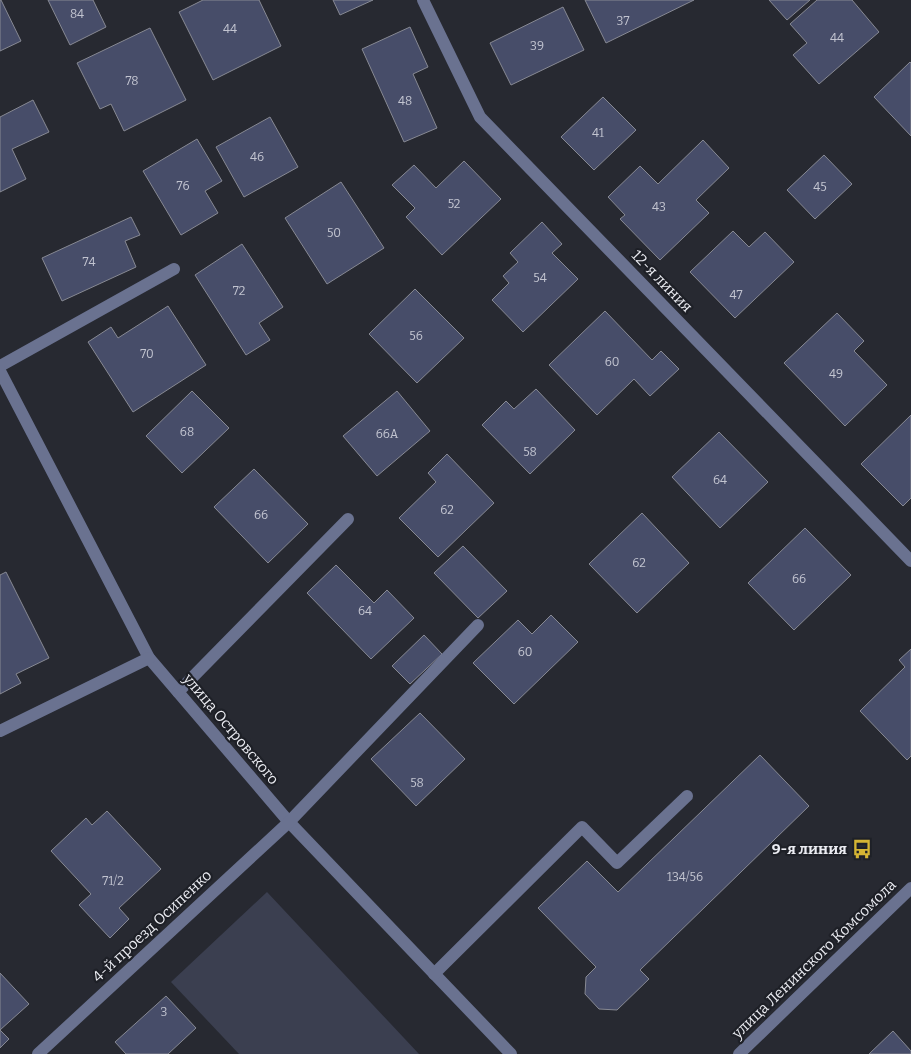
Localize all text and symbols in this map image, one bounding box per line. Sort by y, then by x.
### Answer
house number: 84 [70,7,84,21]
house number: 37 [617,14,629,28]
house number: 44 [223,22,237,36]
house number: 44 [830,31,844,45]
house number: 39 [530,39,544,53]
house number: 78 [125,74,139,88]
house number: 48 [398,94,412,108]
house number: 41 [592,126,604,140]
house number: 46 [250,150,264,164]
house number: 76 [177,179,189,193]
house number: 45 [813,180,827,194]
house number: 52 [448,197,460,211]
house number: 43 [652,200,666,214]
house number: 50 [327,226,341,240]
street label: 12-я линия [628,246,696,316]
house number: 74 [83,255,95,269]
house number: 54 [533,271,547,285]
house number: 72 [233,284,245,298]
house number: 47 [730,288,742,302]
house number: 56 [409,329,423,343]
house number: 70 [140,347,154,361]
house number: 60 [605,355,619,369]
house number: 49 [829,367,843,381]
house number: 68 [180,425,194,439]
house number: 66А [376,427,399,441]
house number: 58 [523,445,537,459]
house number: 64 [713,473,727,487]
house number: 62 [440,503,454,517]
house number: 66 [254,508,268,522]
house number: 62 [632,556,646,570]
house number: 66 [792,572,806,586]
house number: 64 [358,604,372,618]
house number: 60 [518,645,532,659]
street label: улица Островского [179,669,283,788]
house number: 58 [410,776,424,790]
bus stop icon: 9-я линия [851,838,873,860]
place label: 9-я линия [772,840,847,858]
street label: 4-й проезд Осипенко [89,866,215,986]
house number: 134/56 [667,870,703,884]
house number: 71/2 [102,874,124,888]
street label: улица Ленинского Комсомола [728,876,900,1043]
house number: 3 [161,1005,168,1019]

